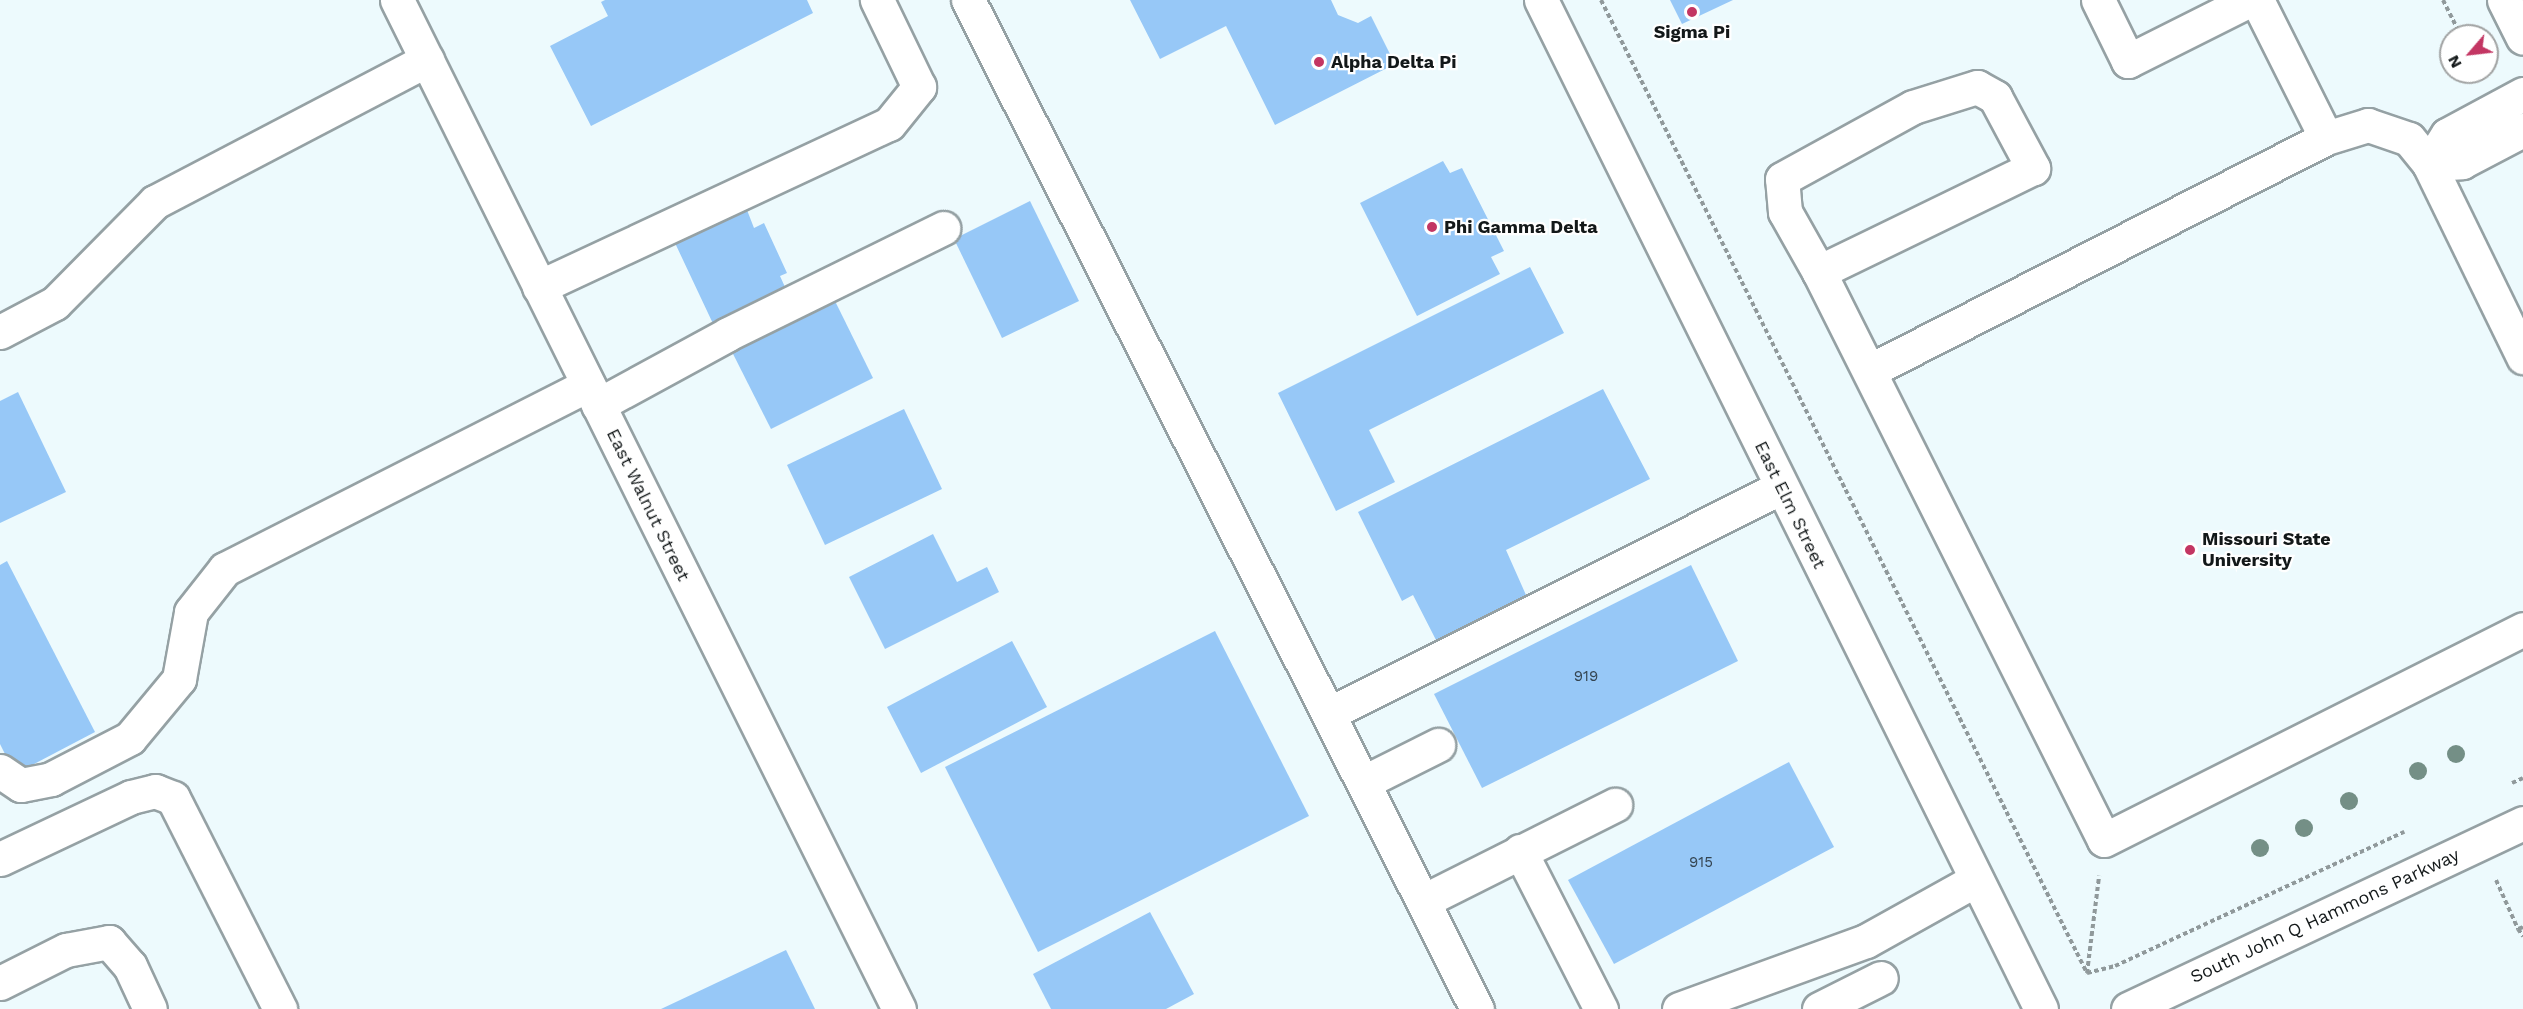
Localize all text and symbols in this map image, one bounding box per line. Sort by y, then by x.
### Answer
marker: Sigma Pi [1685,5,1699,19]
place label: Sigma Pi [1654,21,1730,43]
north arrow [2439,24,2499,84]
place label: Alpha Delta Pi [1331,51,1457,73]
text: N [2443,52,2466,71]
marker: Alpha Delta Pi [1312,55,1326,69]
place label: Phi Gamma Delta [1444,216,1598,238]
marker: Phi Gamma Delta [1425,220,1439,234]
street label: East Walnut Street [602,425,694,585]
street label: East Elm Street [1750,438,1830,572]
place label: Missouri State University [2202,529,2331,572]
marker: Missouri State University [2183,543,2197,557]
house number: 919 [1574,668,1598,686]
street label: South John Q Hammons Parkway [2187,844,2463,988]
house number: 915 [1689,854,1713,872]

